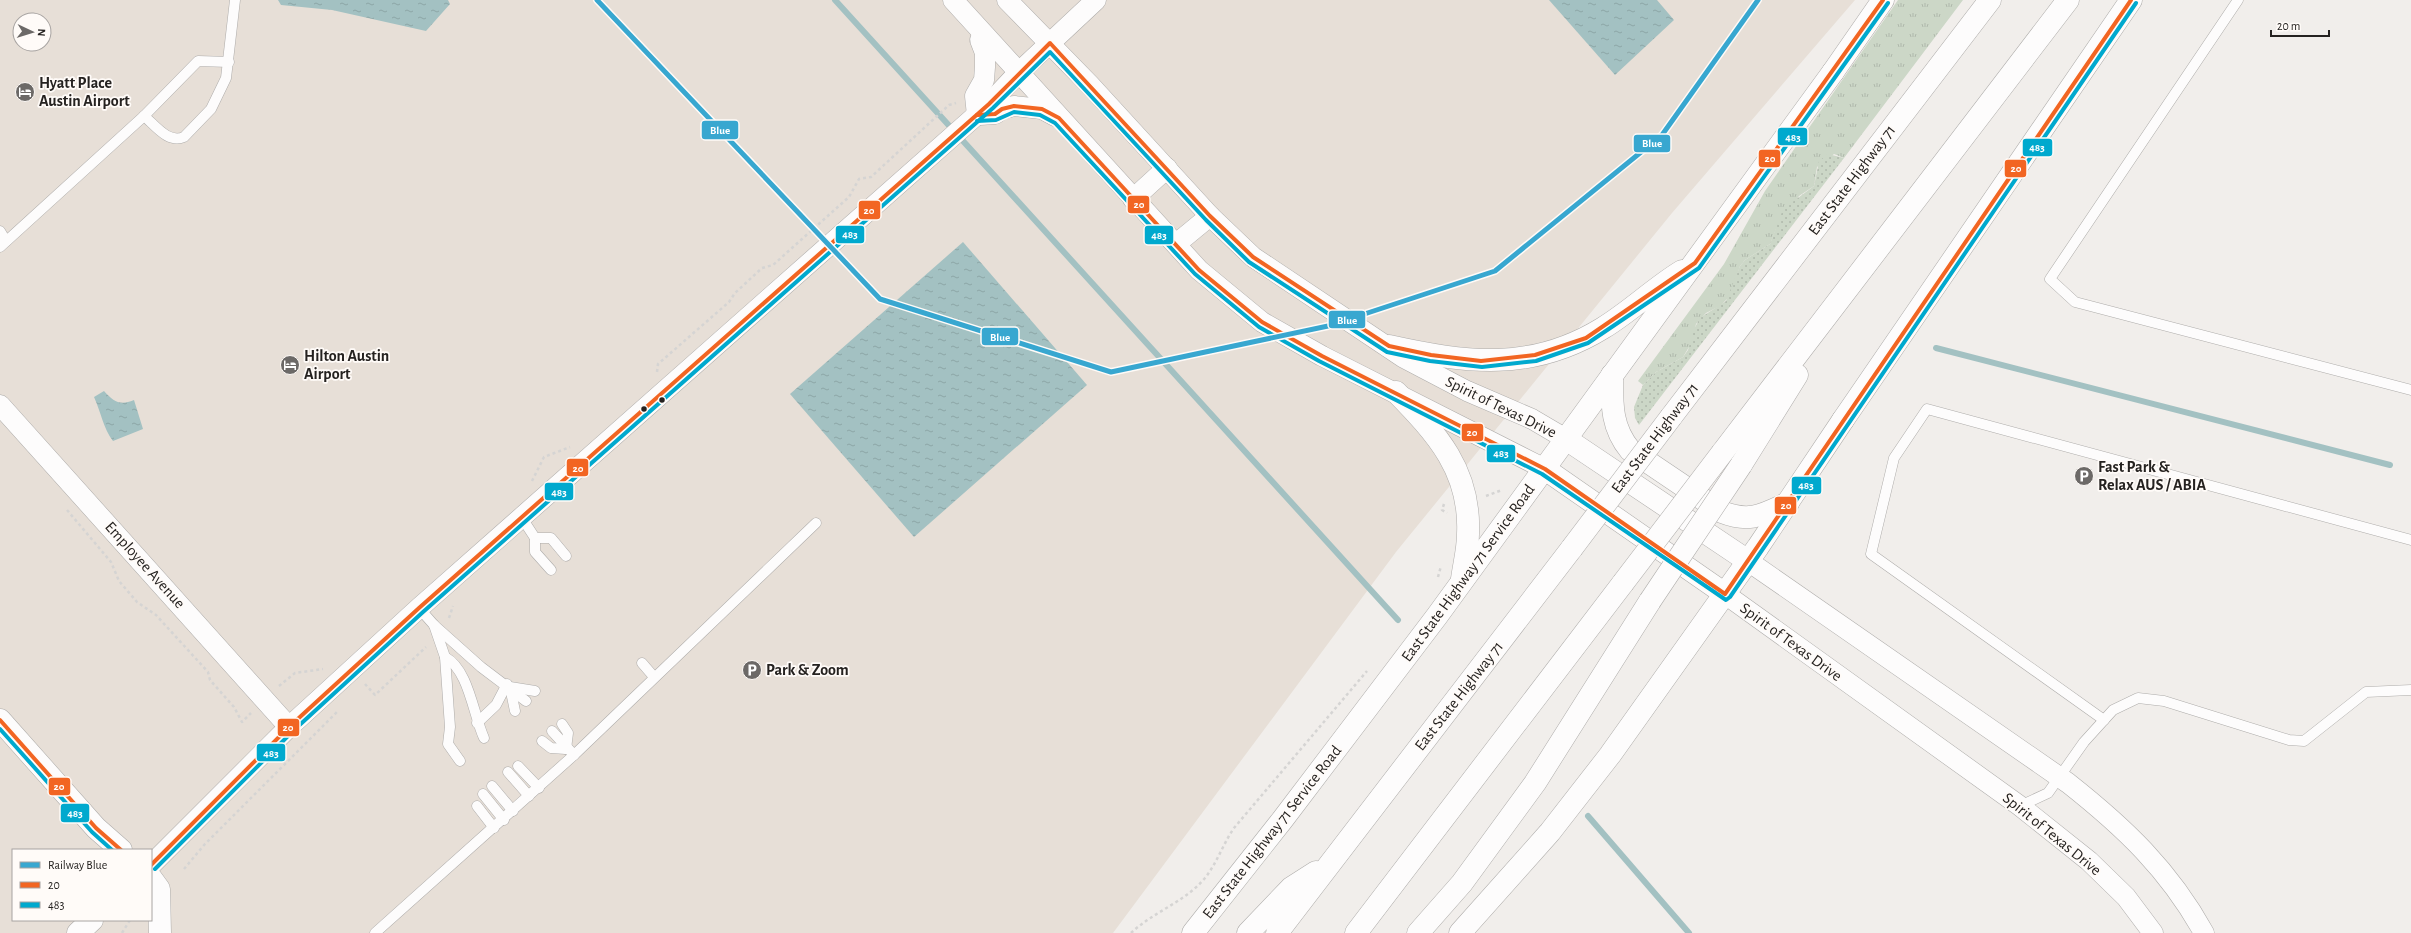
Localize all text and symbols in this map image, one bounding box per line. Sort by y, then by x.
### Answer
north arrow [12,12,52,52]
scale bar [2271,12,2329,38]
text: 20 m [2277,20,2300,32]
text: N [36,28,47,37]
place label: Hyatt Place Austin Airport [39,75,130,109]
hotel icon: Hyatt Place Austin Airport [14,81,36,103]
line badge: Blue [701,120,739,140]
street label: East State Highway 71 [1805,122,1899,239]
text: Blue [710,125,730,136]
line badge: 483 [1777,127,1808,146]
text: 483 [1785,132,1801,143]
line badge: Blue [1633,134,1671,153]
text: Blue [1642,138,1662,149]
line badge: 483 [2022,138,2053,157]
text: 483 [2029,142,2045,153]
line badge: 20 [1758,149,1781,168]
text: 20 [1765,153,1776,164]
line badge: 20 [2004,159,2027,178]
text: 20 [2011,163,2022,174]
line badge: 20 [1127,195,1150,214]
text: 20 [1134,199,1145,210]
line badge: 20 [858,200,881,220]
text: 20 [864,205,875,216]
line badge: 483 [835,225,865,244]
line badge: 483 [1144,225,1174,245]
text: 483 [842,229,858,240]
text: 483 [1151,230,1167,241]
line badge: Blue [1328,310,1366,329]
text: Blue [1337,315,1357,326]
line badge: Blue [981,327,1019,346]
text: Blue [990,332,1010,343]
place label: Hilton Austin Airport [304,348,389,382]
hotel icon: Hilton Austin Airport [279,354,301,376]
street label: Spirit of Texas Drive [1443,373,1559,441]
street label: East State Highway 71 [1608,380,1702,497]
unlabelled marker [657,395,667,405]
unlabelled marker [639,404,649,414]
line badge: 20 [1461,423,1484,442]
text: 20 [1467,427,1478,438]
line badge: 483 [1486,444,1516,463]
text: 483 [1493,448,1509,459]
line badge: 20 [566,458,589,477]
place label: Fast Park & Relax AUS / ABIA [2098,459,2206,493]
text: 20 [573,463,584,474]
parking icon: Fast Park & Relax AUS / ABIA [2073,465,2095,487]
line badge: 483 [1791,476,1822,495]
text: 483 [1798,480,1814,491]
street label: East State Highway 71 Service Road [1398,481,1538,665]
line badge: 483 [544,482,574,501]
text: 483 [551,487,567,498]
line badge: 20 [1774,496,1797,515]
text: 20 [1781,500,1792,511]
street label: Employee Avenue [101,519,188,612]
street label: Spirit of Texas Drive [1737,600,1845,684]
street label: East State Highway 71 [1412,639,1507,754]
parking icon: Park & Zoom [741,659,763,681]
place label: Park & Zoom [766,662,849,678]
line badge: 20 [277,718,300,737]
text: 20 [283,722,294,733]
line badge: 483 [256,743,286,762]
street label: East State Highway 71 Service Road [1200,743,1345,922]
text: 483 [263,748,279,759]
line badge: 20 [48,777,71,796]
text: 20 [54,781,65,792]
street label: Spirit of Texas Drive [2000,790,2104,878]
line badge: 483 [60,803,90,823]
text: 483 [67,808,83,819]
legend [12,849,152,921]
text: Railway Blue [48,859,107,872]
text: 20 [48,879,60,891]
text: 483 [48,899,64,911]

